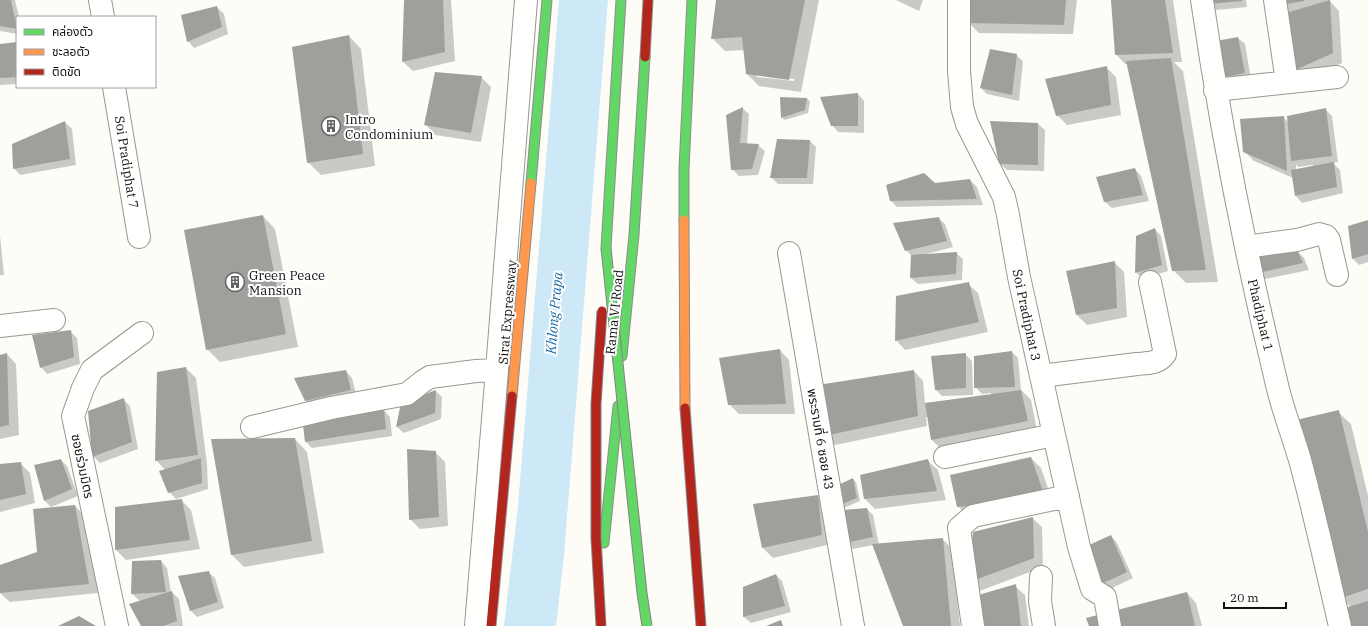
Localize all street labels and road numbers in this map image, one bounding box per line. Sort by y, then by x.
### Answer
street label: Soi Pradiphat 7 [111,115,142,210]
street label: Sirat Expressway [494,259,521,365]
street label: Soi Pradiphat 3 [1008,268,1045,363]
street label: Rama VI Road [602,269,627,355]
street label: Phadiphat 1 [1244,277,1277,353]
street label: พระรามที่ 6 ซอย 43 [803,387,839,491]
street label: ซอยร่วมมิตร [67,432,98,500]

